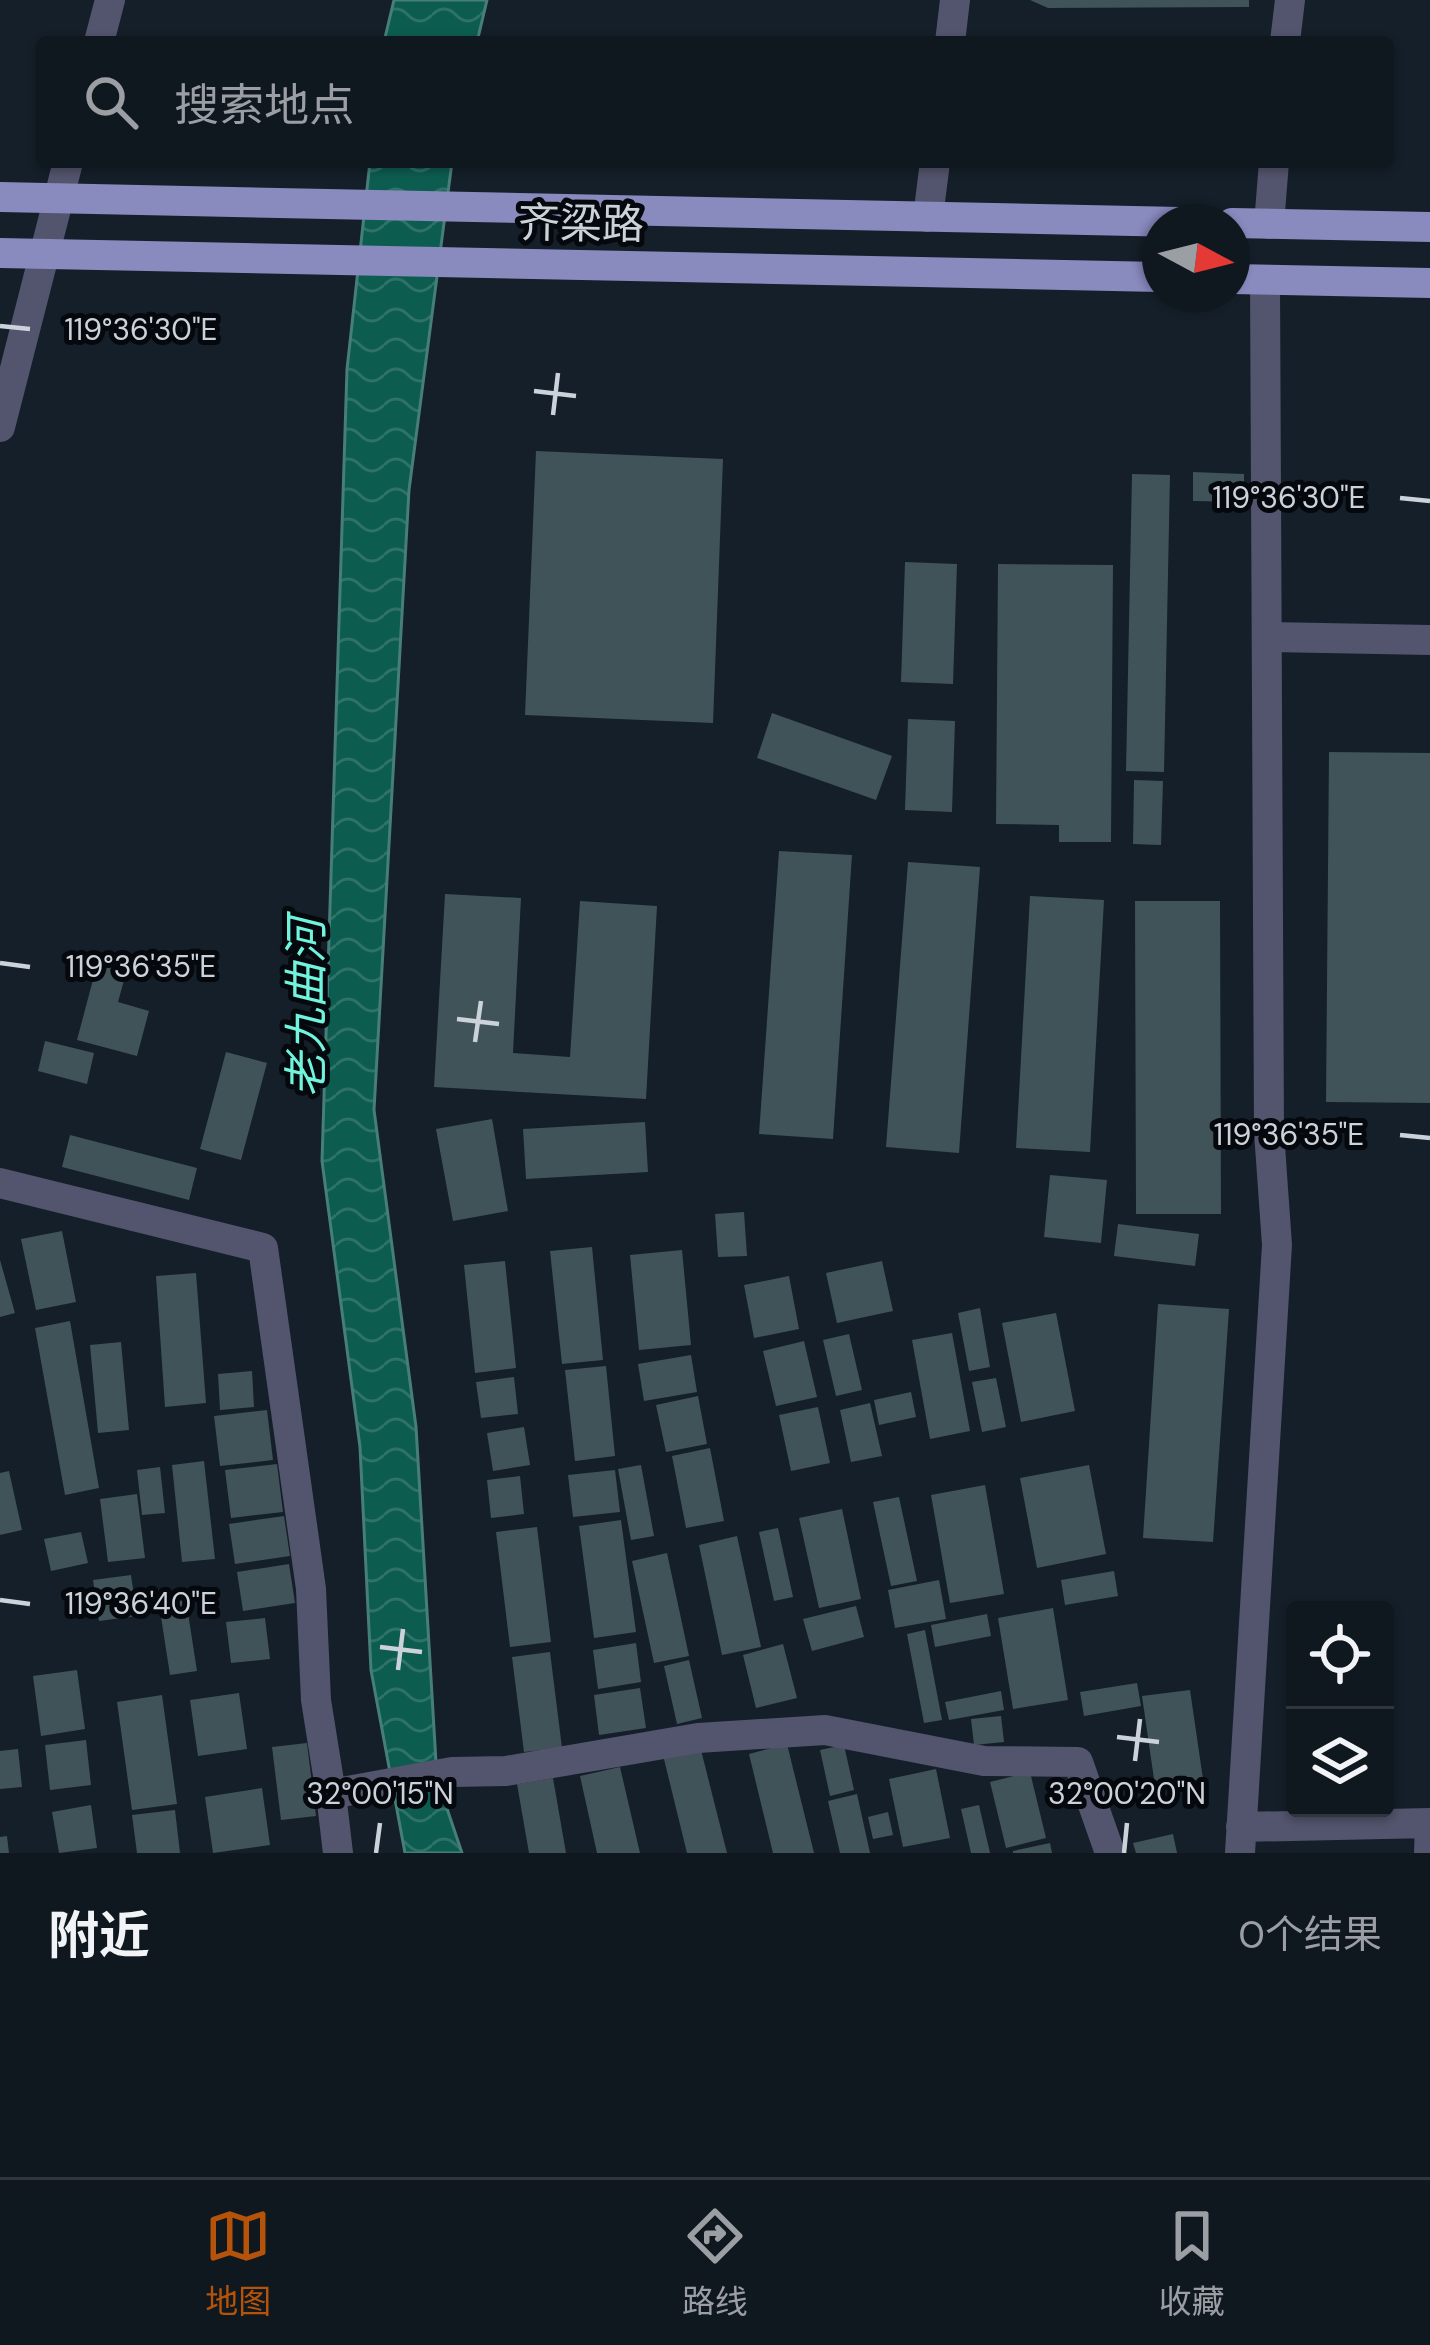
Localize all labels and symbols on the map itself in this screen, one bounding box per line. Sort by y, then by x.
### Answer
street label: 齐梁路 [518,195,644,252]
north arrow [1142,204,1250,312]
text: 119°36'30"E [64,310,218,349]
text: 119°36'30"E [1212,478,1366,517]
water label: 老九曲河 [277,910,336,1098]
text: 119°36'35"E [66,947,216,986]
text: 119°36'35"E [1214,1115,1364,1154]
text: 119°36'40"E [65,1584,217,1623]
text: 32°00'15"N [306,1774,454,1813]
text: 32°00'20"N [1048,1774,1206,1813]

